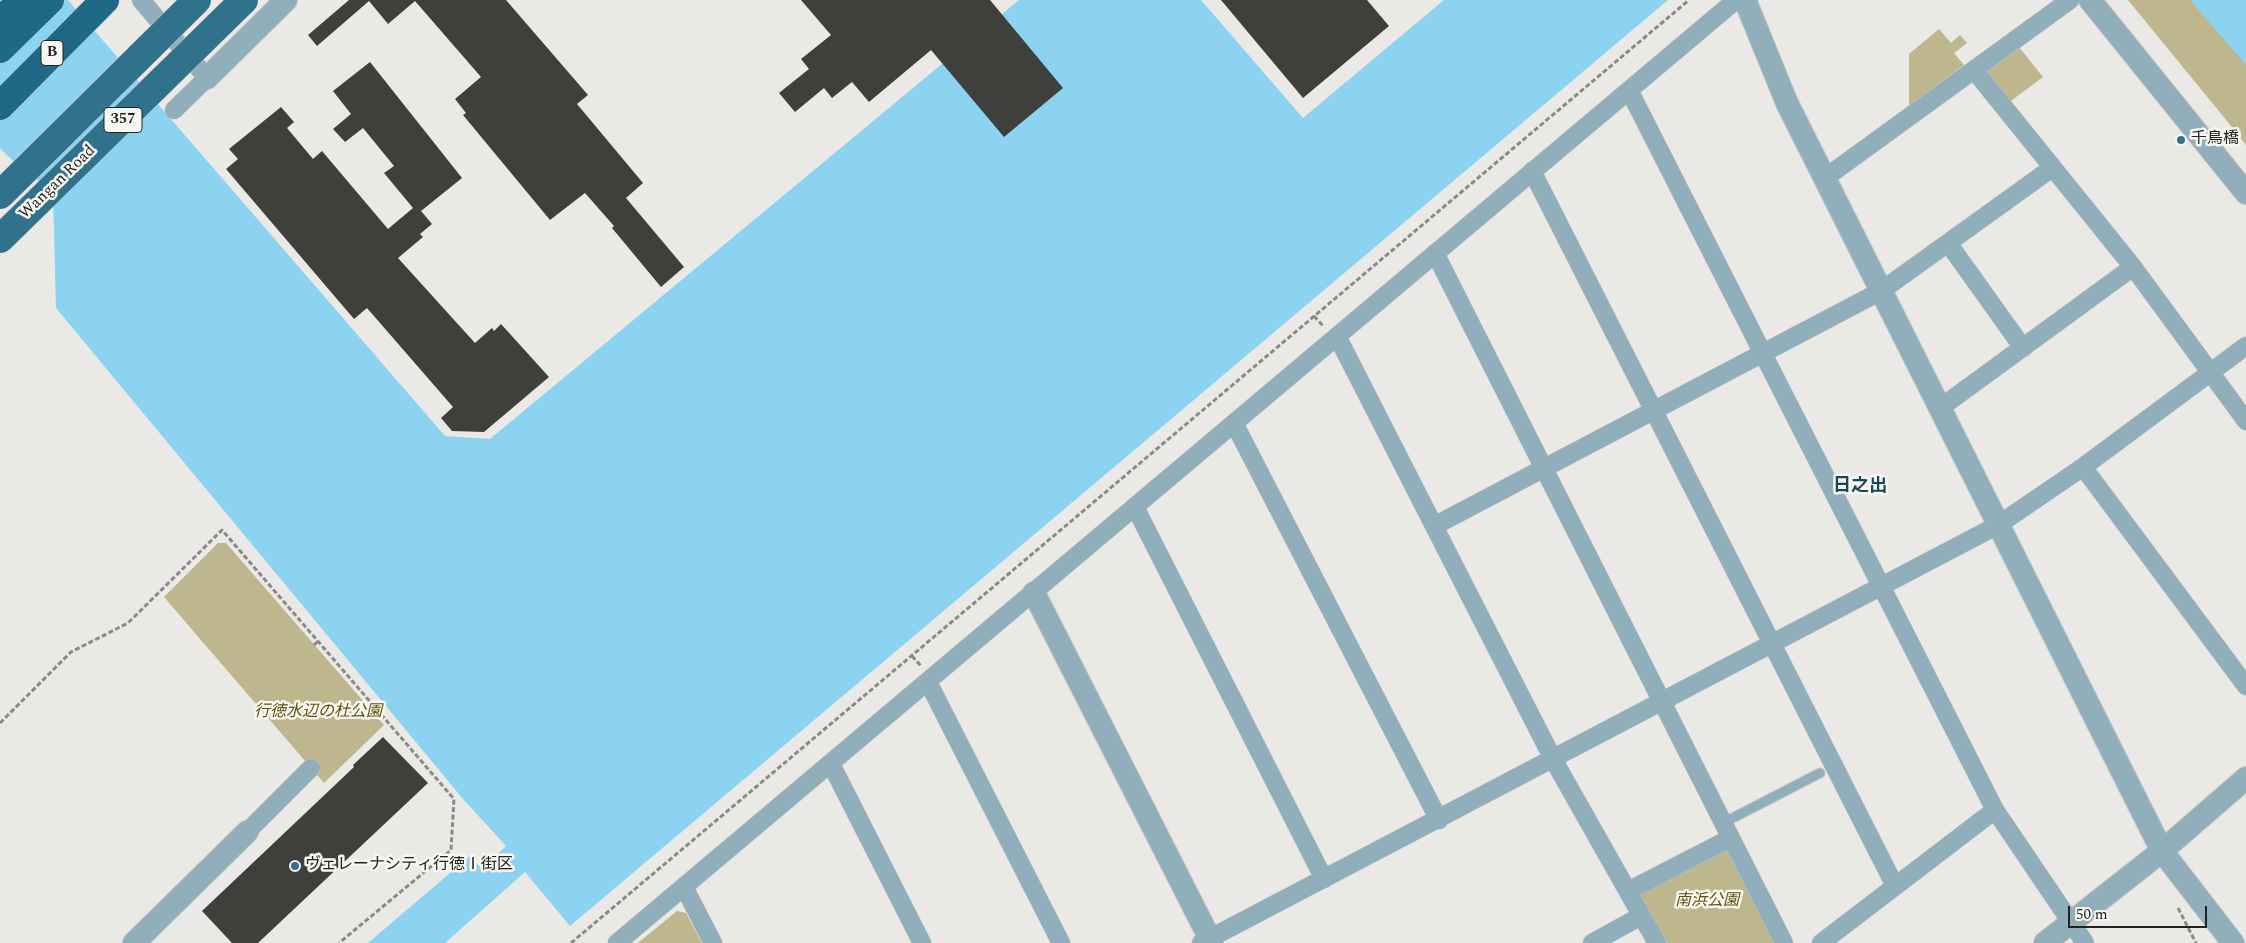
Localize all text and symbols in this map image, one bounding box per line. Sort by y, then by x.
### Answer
road number: B [41,40,63,66]
road number: 357 [104,108,142,132]
place label: 千鳥橋 [2191,130,2239,150]
marker: 千鳥橋 [2175,134,2187,146]
street label: Wangan Road [16,142,100,224]
district label: 日之出 [1833,476,1887,498]
park label: 行徳水辺の杜公園 [254,703,382,723]
place label: ヴェレーナシティ行徳Ⅰ街区 [305,856,513,876]
marker: ヴェレーナシティ行徳Ⅰ街区 [289,860,301,872]
park label: 南浜公園 [1675,892,1739,912]
scale bar [2071,896,2210,928]
text: 50 m [2076,903,2108,926]

